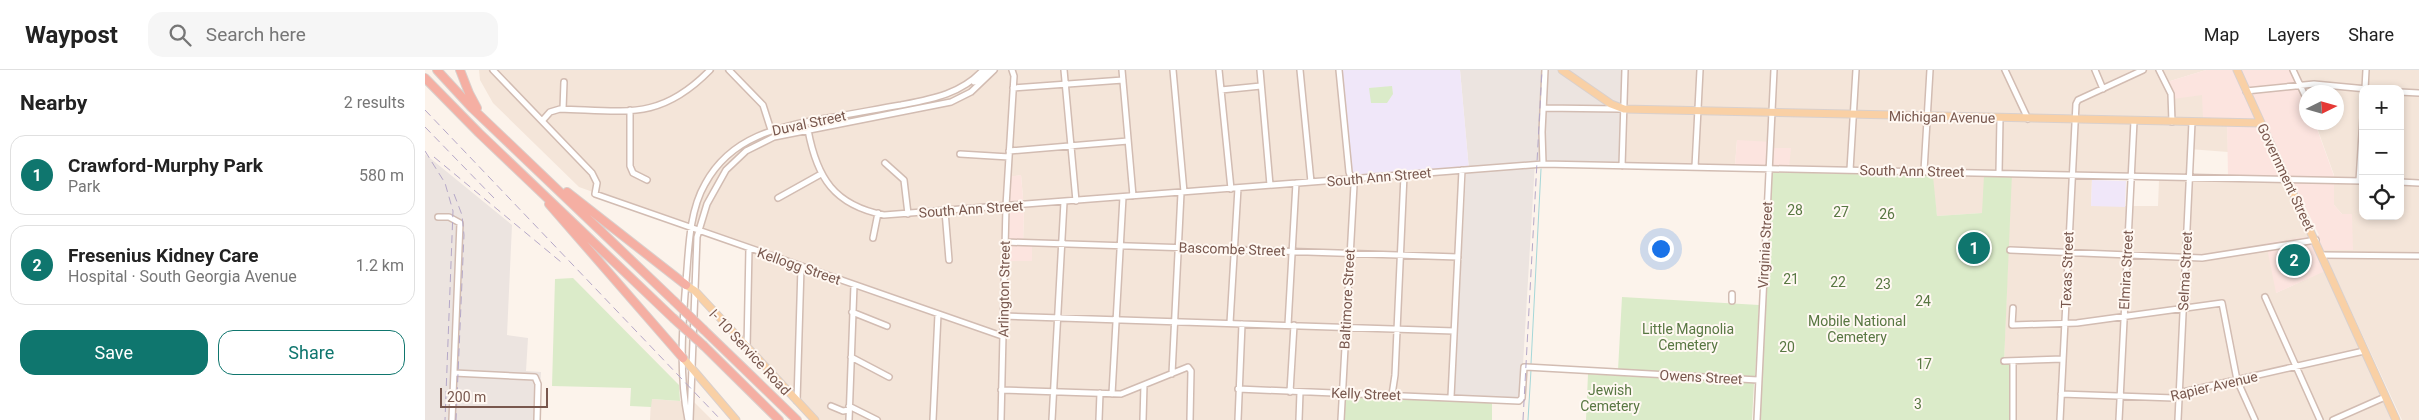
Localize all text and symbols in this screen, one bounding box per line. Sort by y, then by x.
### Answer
search box [148,12,498,57]
text: Waypost [25,21,118,49]
icon: search [166,21,194,49]
text: Search here [206,23,306,46]
text: Map [2204,24,2239,45]
text: Layers [2267,24,2320,45]
text: Share [2348,24,2394,45]
north arrow [2299,85,2344,130]
map controls [2359,85,2404,220]
button: + [2359,85,2404,130]
text: Nearby [20,91,87,115]
text: 2 results [344,93,405,112]
street label: Duval Street [771,107,848,139]
street label: Michigan Avenue [1889,108,1995,126]
street label: Government Street [2254,121,2318,234]
button: − [2359,130,2404,175]
text: Crawford-Murphy Park [68,154,263,177]
street label: South Ann Street [1859,162,1965,180]
street label: South Ann Street [1326,164,1432,190]
text: 1 [32,166,42,185]
text: 580 m [359,166,404,185]
button: locate [2359,175,2404,220]
text: Park [68,177,100,196]
street label: South Ann Street [918,197,1024,221]
street label: Virginia Street [1755,201,1775,289]
park label: 28 [1787,202,1803,218]
park label: 27 [1833,204,1849,220]
park label: 26 [1879,206,1895,222]
pin: 1 [1958,229,1990,267]
street label: Elmira Street [2116,229,2136,310]
street label: Texas Street [2058,231,2076,309]
street label: Selma Street [2175,231,2195,311]
your location [1648,236,1674,262]
street label: Bascombe Street [1178,239,1286,259]
street label: Arlington Street [995,240,1013,338]
pin: 2 [2278,241,2310,279]
text: Fresenius Kidney Care [68,244,259,267]
street label: Kellogg Street [755,244,843,288]
street label: Baltimore Street [1336,248,1358,350]
text: 2 [32,256,42,275]
text: 1.2 km [356,256,404,275]
text: Hospital · South Georgia Avenue [68,267,297,286]
park label: 21 [1783,271,1799,287]
park label: 22 [1830,274,1846,290]
park label: 23 [1875,276,1891,292]
park label: 24 [1915,293,1931,309]
street label: I- 10 Service Road [706,306,794,398]
park label: Mobile National Cemetery [1808,313,1906,345]
park label: Little Magnolia Cemetery [1642,321,1734,353]
button: Save [20,330,208,375]
button: Share [218,330,405,375]
park label: 20 [1779,339,1795,355]
park label: 17 [1916,356,1932,372]
street label: Owens Street [1659,367,1743,387]
street label: Rapier Avenue [2169,368,2259,404]
park label: Jewish Cemetery [1580,382,1640,414]
scale bar [440,385,547,408]
street label: Kelly Street [1331,385,1402,403]
text: 200 m [447,389,486,405]
park label: 3 [1914,396,1922,412]

